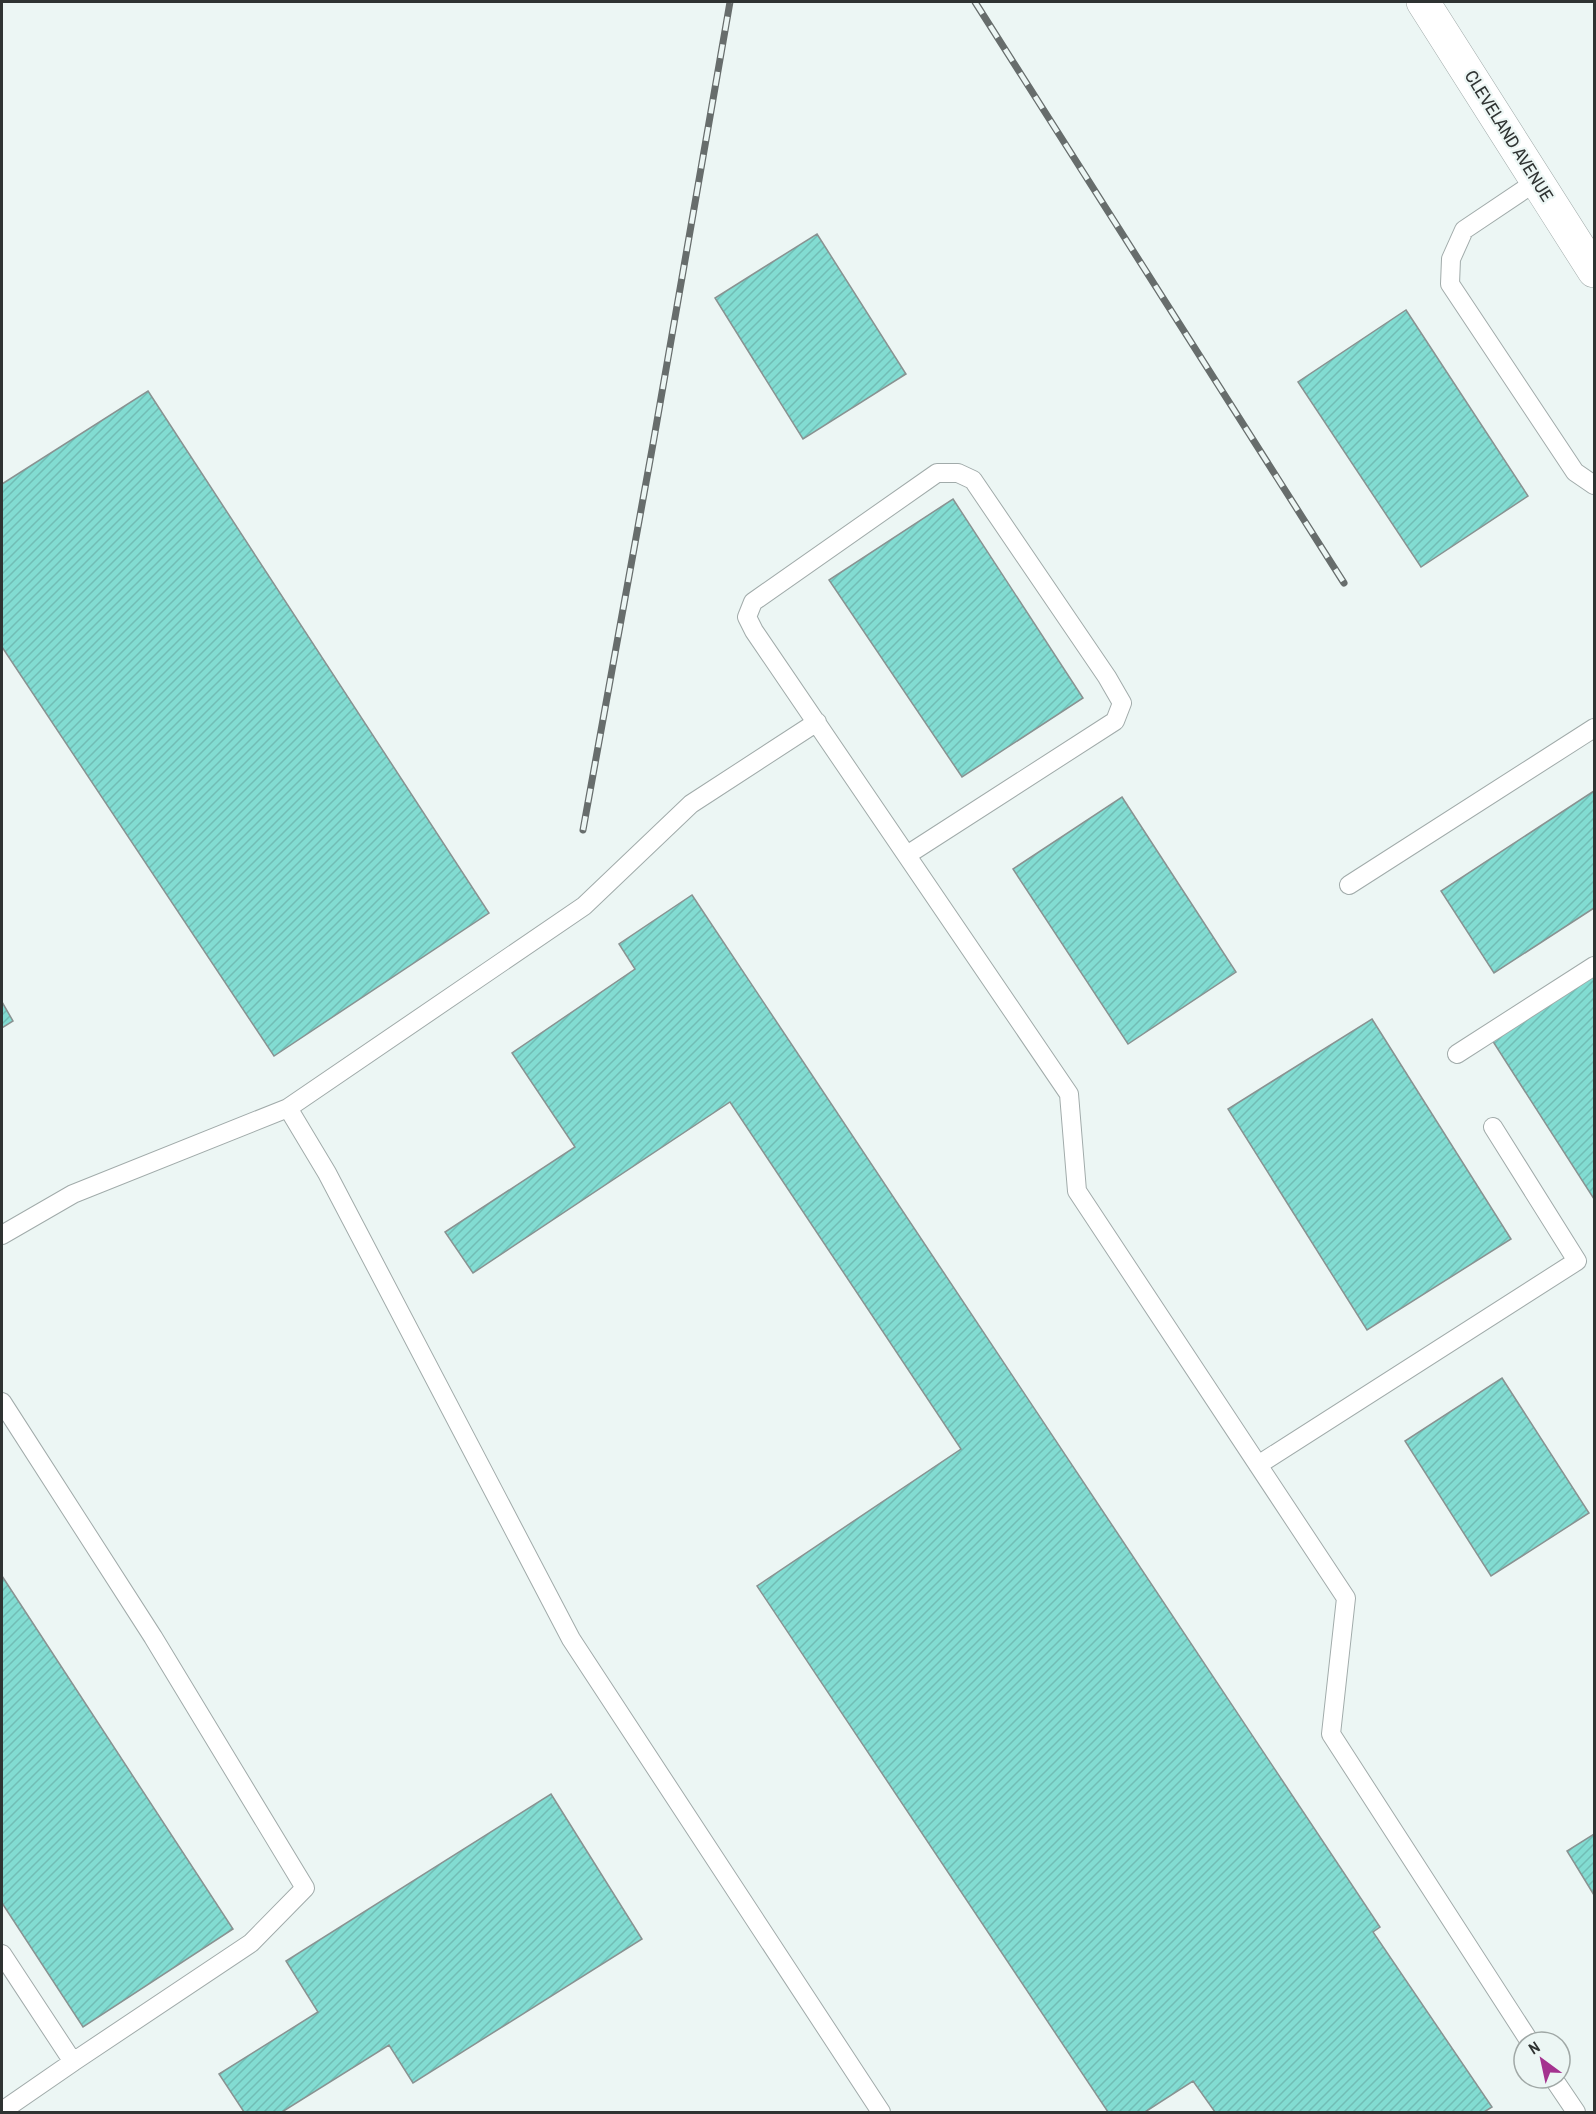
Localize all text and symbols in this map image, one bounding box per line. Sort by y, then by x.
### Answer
street label: CLEVELAND AVENUE [1459,65,1560,206]
north arrow [1512,2030,1572,2090]
text: N [1524,2036,1544,2059]

